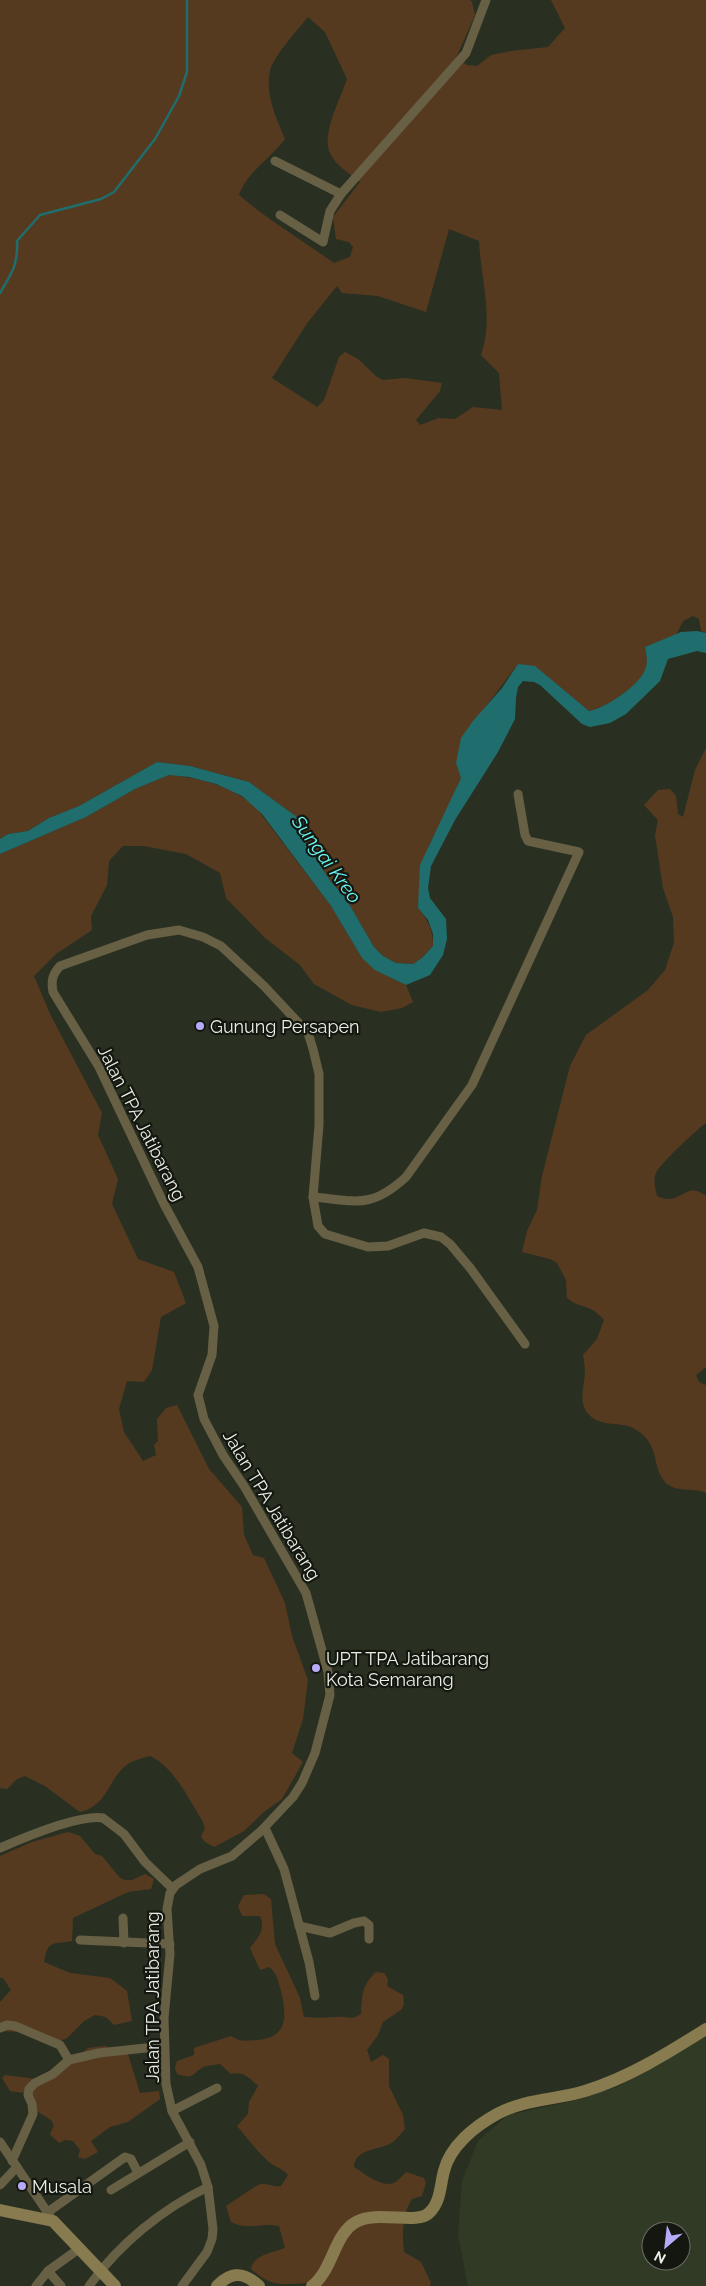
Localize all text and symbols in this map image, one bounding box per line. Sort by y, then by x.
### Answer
water label: Sungai Kreo [287,810,366,907]
place label: Gunung Persapen [210,1016,360,1037]
marker: Gunung Persapen [194,1020,206,1032]
street label: Jalan TPA Jatibarang [94,1042,190,1204]
street label: Jalan TPA Jatibarang [219,1426,325,1584]
place label: UPT TPA Jatibarang Kota Semarang [326,1648,489,1690]
marker: UPT TPA Jatibarang Kota Semarang [310,1662,322,1674]
street label: Jalan TPA Jatibarang [142,1911,163,2083]
place label: Musala [32,2176,92,2197]
marker: Musala [16,2180,28,2192]
north arrow [641,2221,691,2271]
text: N [651,2248,668,2267]

